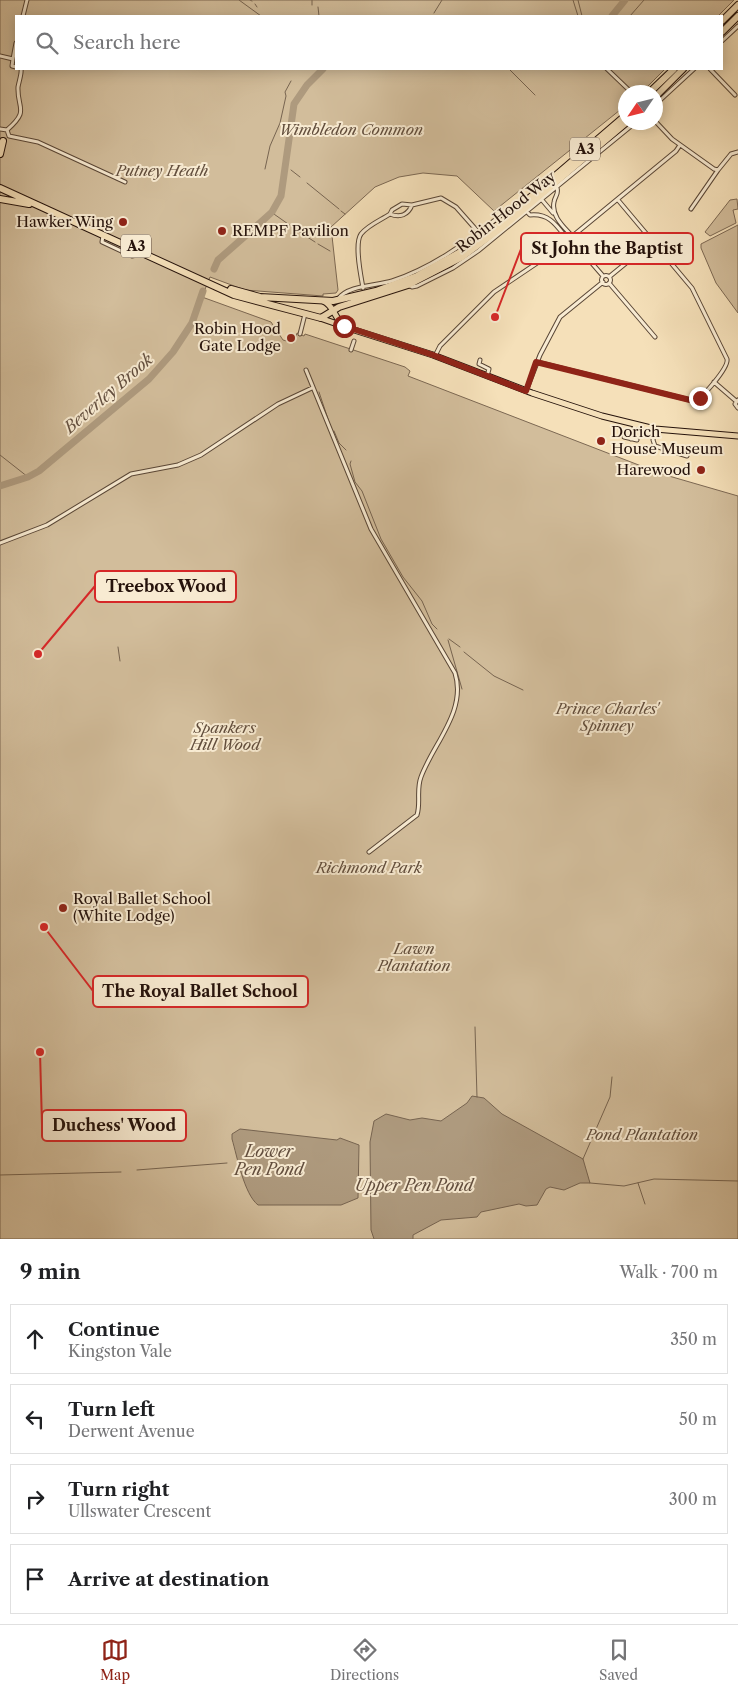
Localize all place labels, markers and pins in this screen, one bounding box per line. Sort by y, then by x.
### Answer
place label: Hawker Wing [16,212,113,231]
marker: Hawker Wing [117,216,129,228]
place label: REMPF Pavilion [232,221,350,240]
marker: REMPF Pavilion [216,225,228,237]
callout: St John the Baptist [521,233,693,264]
place label: Robin Hood Gate Lodge [194,319,281,355]
marker: Robin Hood Gate Lodge [285,332,297,344]
place label: Dorich House Museum [611,422,723,458]
marker: Dorich House Museum [595,435,607,447]
place label: Harewood [617,460,691,479]
marker: Harewood [695,464,707,476]
callout: Treebox Wood [95,571,236,602]
place label: Royal Ballet School (White Lodge) [73,889,212,925]
marker: Royal Ballet School (White Lodge) [57,902,69,914]
callout: The Royal Ballet School [93,976,308,1007]
callout: Duchess' Wood [42,1110,186,1141]

